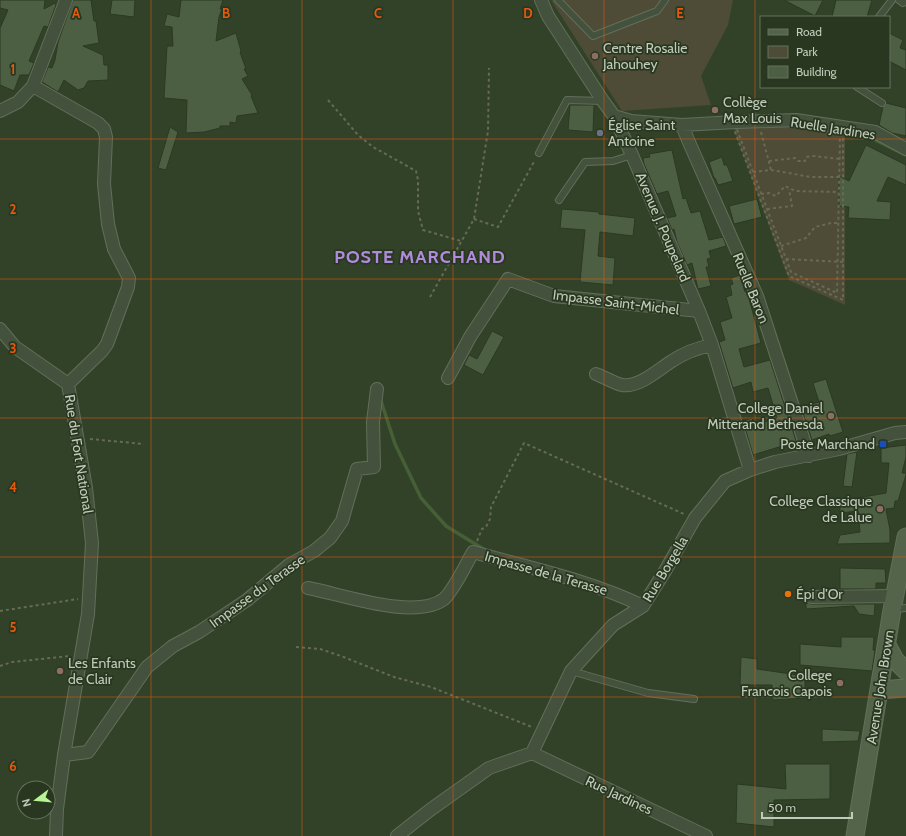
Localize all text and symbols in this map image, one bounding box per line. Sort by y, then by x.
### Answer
text: A [72,5,81,21]
text: B [222,5,230,21]
text: C [374,5,382,21]
text: D [523,5,533,21]
text: E [676,5,684,21]
legend [760,16,890,88]
text: Road [796,24,822,39]
place label: Centre Rosalie Jahouhey [602,39,687,73]
text: Park [796,44,818,59]
marker: Centre Rosalie Jahouhey [590,51,600,61]
text: 1 [11,61,15,77]
text: Building [796,64,838,79]
place label: Collège Max Louis [723,93,782,127]
marker: Collège Max Louis [710,105,720,115]
street label: Ruelle Jardines [789,112,877,144]
place label: Église Saint Antoine [608,116,675,150]
marker: Église Saint Antoine [595,128,605,138]
street label: Avenue J. Poupelard [632,170,694,284]
text: 2 [10,201,17,217]
district label: POSTE MARCHAND [334,246,506,268]
street label: Ruelle Baron [729,250,773,326]
street label: Impasse Saint-Michel [552,285,681,319]
text: 3 [9,340,17,356]
street label: Rue du Fort National [61,393,97,516]
place label: College Daniel Mitterand Bethesda [707,399,824,433]
marker: College Daniel Mitterand Bethesda [826,411,836,421]
place label: Poste Marchand [780,435,875,453]
marker: Poste Marchand [878,439,888,449]
text: 4 [9,479,17,495]
place label: College Classique de Lalue [769,492,872,526]
marker: College Classique de Lalue [875,504,885,514]
street label: Rue Borgella [638,532,692,605]
street label: Impasse de la Terasse [483,547,609,599]
street label: Impasse du Terasse [206,550,308,632]
place label: Épi d’Or [796,585,843,603]
marker: Épi d’Or [783,589,793,599]
text: 5 [10,619,17,635]
street label: Avenue John Brown [862,628,898,745]
place label: Les Enfants de Clair [68,654,136,688]
marker: Les Enfants de Clair [55,666,65,676]
place label: College Francois Capois [741,666,832,700]
marker: College Francois Capois [835,678,845,688]
text: 6 [9,758,17,774]
street label: Rue Jardines [583,772,656,818]
north arrow [16,780,56,820]
scale bar [762,794,852,820]
text: N [19,797,34,808]
text: 50 m [768,800,796,815]

